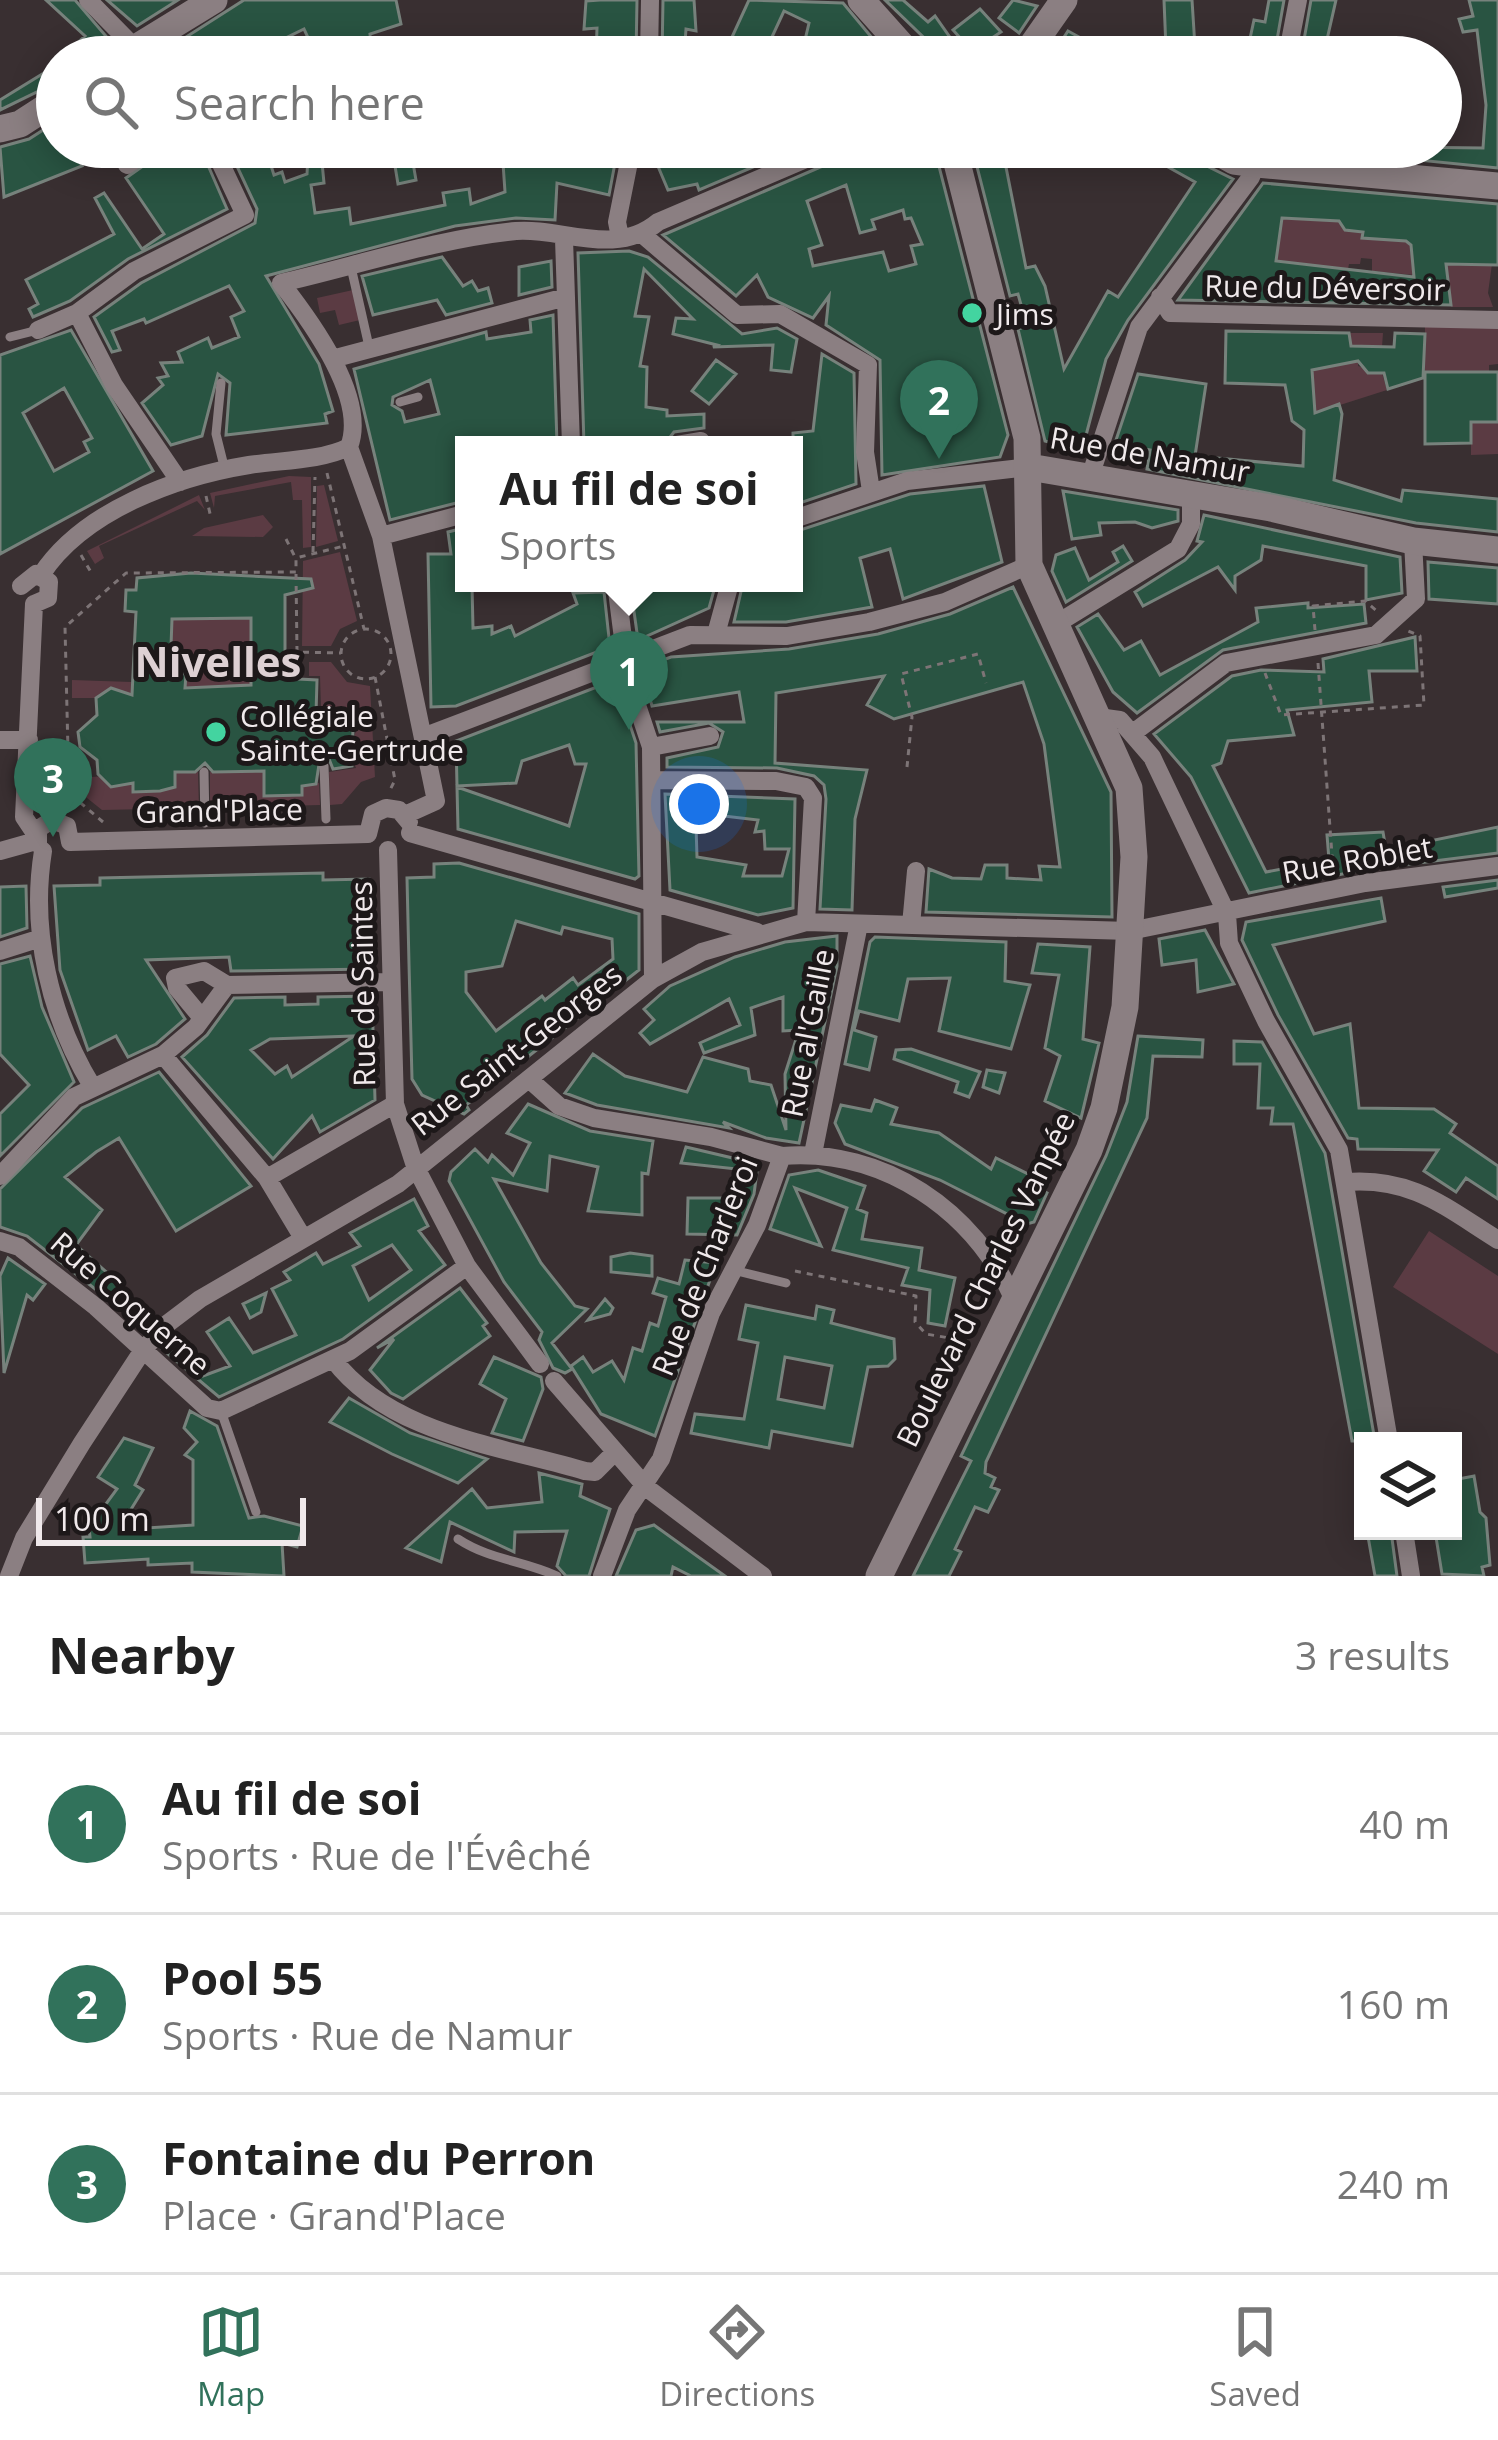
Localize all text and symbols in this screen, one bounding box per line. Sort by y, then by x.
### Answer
search box [36,36,1462,168]
icon: search [78,69,144,135]
text: Search here [174,72,425,133]
street label: Rue du Déversoir [1204,264,1446,310]
place label: Jims [993,293,1054,334]
marker: Jims [959,300,985,326]
pin: 2 [900,360,978,459]
street label: Rue de Namur [1047,416,1253,492]
popup [455,436,803,592]
text: Au fil de soi [499,457,759,518]
text: Sports [499,518,616,571]
pin: 1 [590,631,668,730]
district label: Nivelles [135,632,302,689]
place label: Collégiale Sainte-Gertrude [240,695,464,770]
marker: Collégiale Sainte-Gertrude [203,719,229,745]
pin: 3 [14,738,92,837]
your location [669,774,729,834]
street label: Grand'Place [135,788,303,832]
street label: Rue Roblet [1279,826,1435,892]
street label: Rue de Saintes [340,881,384,1087]
street label: Rue al'Gaille [771,945,843,1121]
street label: Rue Saint-Georges [402,954,630,1144]
street label: Boulevard Charles Vanpée [886,1105,1084,1453]
street label: Rue de Charleroi [641,1150,767,1382]
street label: Rue Coquerne [42,1222,220,1384]
map controls [1354,1432,1462,1540]
button: layers [1354,1432,1462,1540]
scale bar [36,1492,306,1545]
text: 100 m [54,1496,150,1541]
text: Nearby [48,1619,235,1689]
text: 3 results [1295,1628,1450,1681]
text: Au fil de soi [162,1767,422,1828]
text: 1 [76,1797,98,1850]
text: 40 m [1359,1797,1450,1850]
text: Sports · Rue de l'Évêché [162,1828,592,1881]
text: Pool 55 [162,1947,323,2008]
text: 2 [76,1977,98,2030]
text: 160 m [1337,1977,1450,2030]
text: Sports · Rue de Namur [162,2008,573,2061]
text: Fontaine du Perron [162,2127,595,2188]
text: 3 [76,2157,98,2210]
text: 240 m [1337,2157,1450,2210]
text: Place · Grand'Place [162,2188,506,2241]
tab: Map [197,2299,265,2416]
tab: Directions [659,2299,815,2416]
tab: Saved [1209,2299,1301,2416]

